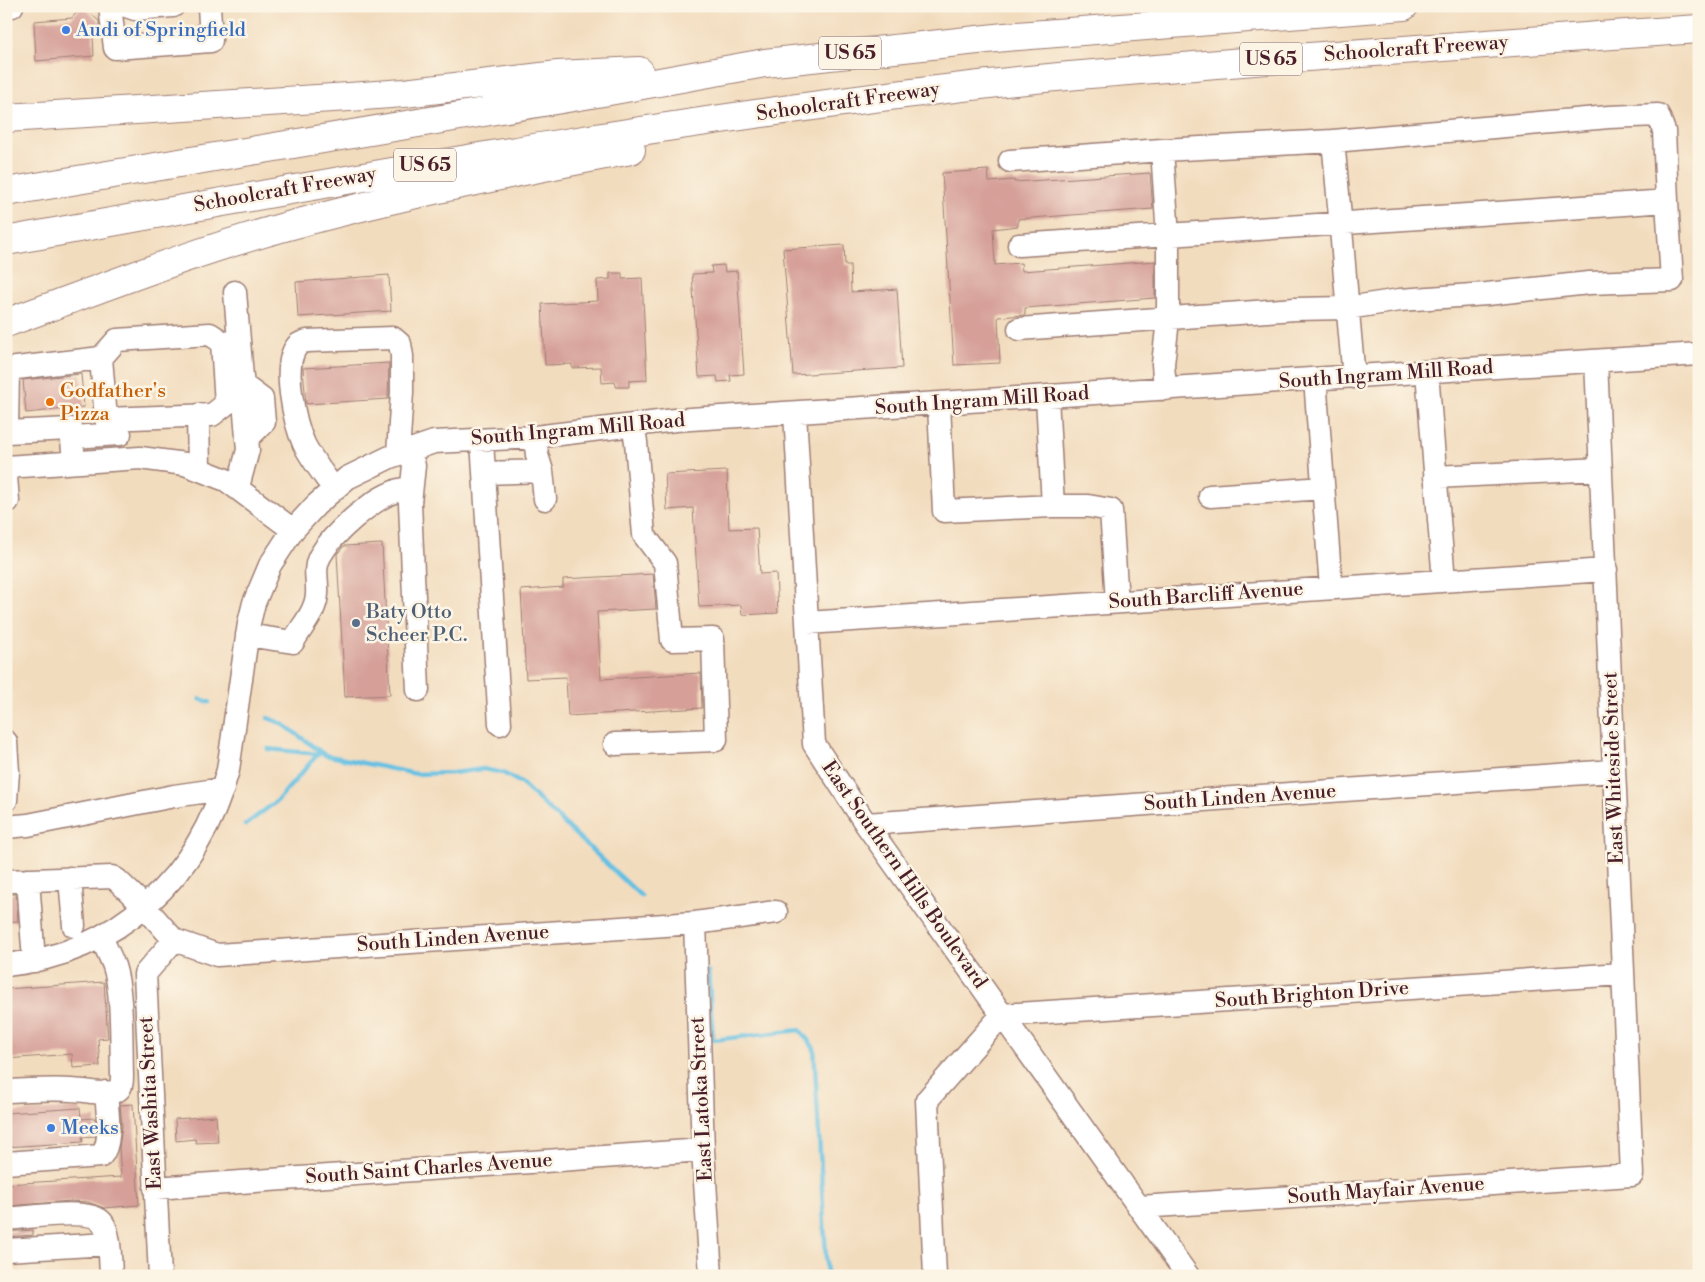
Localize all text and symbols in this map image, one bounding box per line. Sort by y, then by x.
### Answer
place label: Audi of Springfield [75,18,247,43]
marker: Audi of Springfield [60,24,72,36]
street label: Schoolcraft Freeway [1323,30,1509,68]
road number: US 65 [819,36,881,70]
road number: US 65 [1240,42,1302,76]
street label: Schoolcraft Freeway [755,77,942,127]
road number: US 65 [394,148,456,182]
street label: Schoolcraft Freeway [192,162,378,218]
street label: South Ingram Mill Road [1278,355,1495,395]
place label: Godfather's Pizza [60,379,166,427]
street label: South Ingram Mill Road [874,381,1091,421]
marker: Godfather's Pizza [44,396,56,408]
street label: South Ingram Mill Road [470,408,687,452]
street label: South Barcliff Avenue [1108,577,1304,615]
place label: Baty Otto Scheer P.C. [365,600,467,648]
marker: Baty Otto Scheer P.C. [350,617,362,629]
street label: East Whiteside Street [1598,671,1630,865]
street label: East Southern Hills Boulevard [816,756,993,994]
street label: South Linden Avenue [1143,779,1337,817]
street label: South Linden Avenue [356,920,550,958]
street label: South Brighton Drive [1214,976,1410,1014]
street label: East Washita Street [134,1015,168,1191]
street label: East Latoka Street [685,1016,719,1182]
place label: Meeks [61,1116,119,1141]
marker: Meeks [45,1122,57,1134]
street label: South Saint Charles Avenue [305,1148,553,1190]
street label: South Mayfair Avenue [1287,1172,1485,1210]

